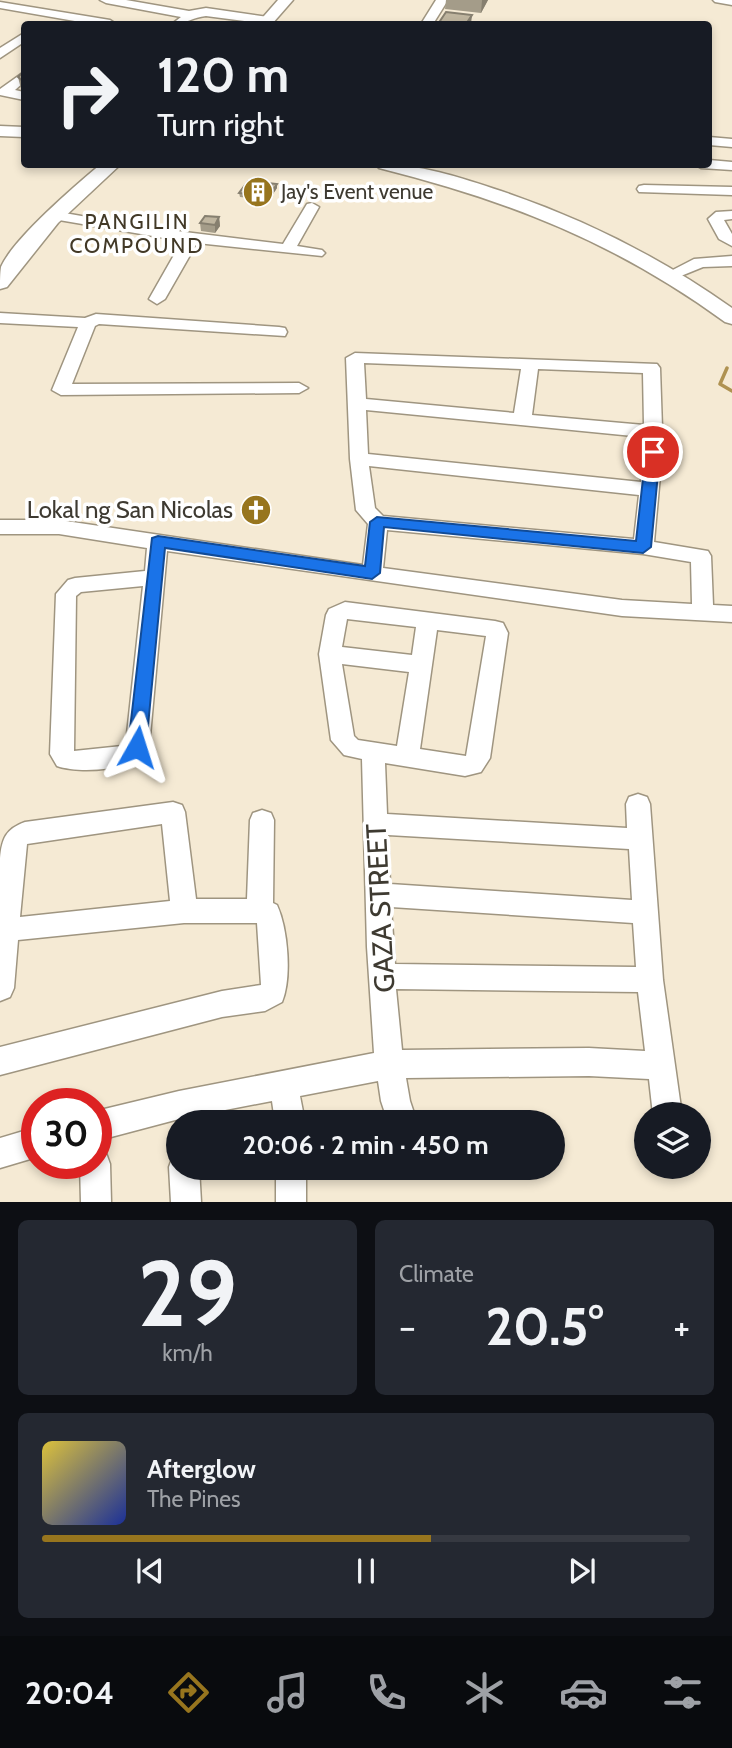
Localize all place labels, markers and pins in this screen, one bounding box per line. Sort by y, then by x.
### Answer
building icon: Jay's Event venue [241,175,275,209]
place label: Jay's Event venue [280,179,433,204]
pin [623,422,683,482]
church icon: Lokal ng San Nicolas [239,493,273,527]
place label: Lokal ng San Nicolas [27,495,233,524]

